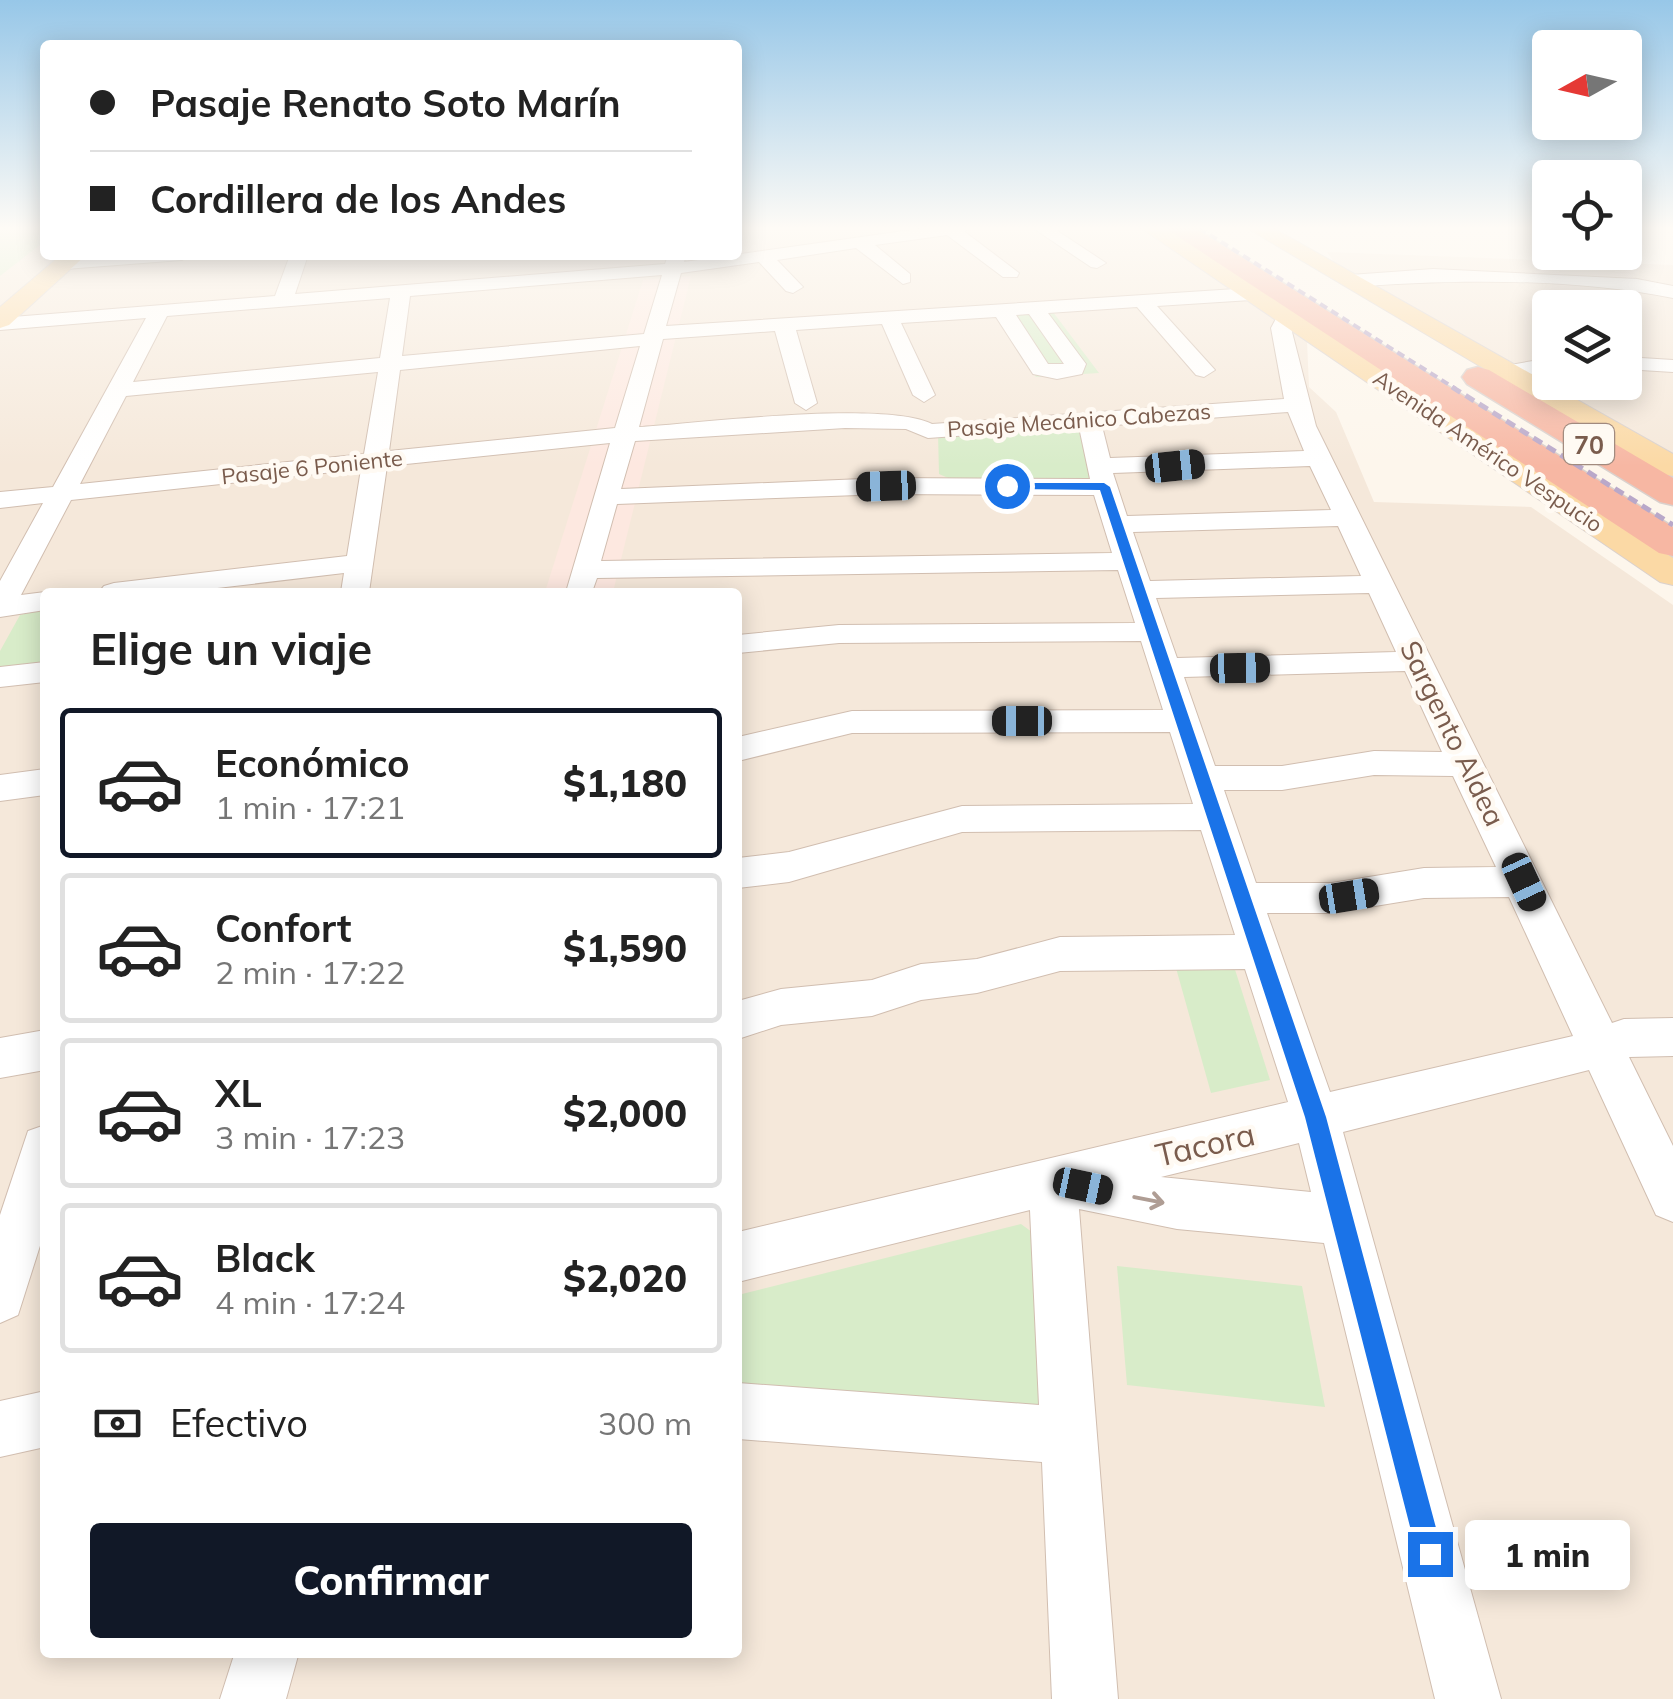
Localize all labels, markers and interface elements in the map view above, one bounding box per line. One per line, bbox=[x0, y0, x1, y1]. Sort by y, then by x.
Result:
north arrow bbox=[1532, 30, 1642, 140]
map controls bbox=[1532, 30, 1642, 400]
text: Pasaje Renato Soto Marín bbox=[150, 79, 621, 127]
button: locate bbox=[1532, 160, 1642, 270]
text: Cordillera de los Andes bbox=[150, 175, 566, 223]
button: layers bbox=[1532, 290, 1642, 400]
street label: Avenida Américo Vespucio bbox=[1368, 364, 1608, 538]
street label: Pasaje Mecánico Cabezas bbox=[946, 397, 1212, 443]
road number: 70 bbox=[1564, 424, 1614, 464]
street label: Pasaje 6 Poniente bbox=[220, 444, 404, 490]
car bbox=[1144, 448, 1206, 484]
route start bbox=[985, 464, 1030, 509]
car bbox=[855, 470, 917, 502]
text: Elige un viaje bbox=[90, 620, 372, 676]
street label: Sargento Aldea bbox=[1393, 635, 1513, 831]
car bbox=[1210, 652, 1270, 684]
car bbox=[992, 706, 1052, 736]
icon: car bbox=[95, 738, 185, 828]
text: Económico bbox=[215, 739, 410, 787]
text: $1,180 bbox=[563, 759, 687, 807]
text: 1 min · 17:21 bbox=[215, 787, 405, 827]
car bbox=[1498, 848, 1550, 916]
car bbox=[1317, 876, 1381, 916]
icon: car bbox=[95, 903, 185, 993]
text: Confort bbox=[215, 904, 352, 952]
text: $1,590 bbox=[563, 924, 687, 972]
text: 2 min · 17:22 bbox=[215, 952, 405, 992]
icon: car bbox=[95, 1068, 185, 1158]
text: XL bbox=[215, 1069, 262, 1117]
text: $2,000 bbox=[563, 1089, 687, 1137]
street label: Tacora bbox=[1152, 1113, 1258, 1175]
text: 3 min · 17:23 bbox=[215, 1117, 405, 1157]
car bbox=[1051, 1165, 1115, 1207]
one-way arrow bbox=[1132, 1191, 1164, 1210]
icon: car bbox=[95, 1233, 185, 1323]
text: Black bbox=[215, 1234, 315, 1282]
text: $2,020 bbox=[563, 1254, 687, 1302]
text: 4 min · 17:24 bbox=[215, 1282, 405, 1322]
icon: cash bbox=[90, 1396, 145, 1451]
text: Efectivo bbox=[170, 1399, 308, 1447]
text: 300 m bbox=[598, 1403, 692, 1443]
callout: 1 min bbox=[1465, 1519, 1630, 1589]
button: Confirmar bbox=[90, 1523, 692, 1638]
route end bbox=[1408, 1532, 1453, 1577]
text: 1 min bbox=[1505, 1535, 1590, 1575]

